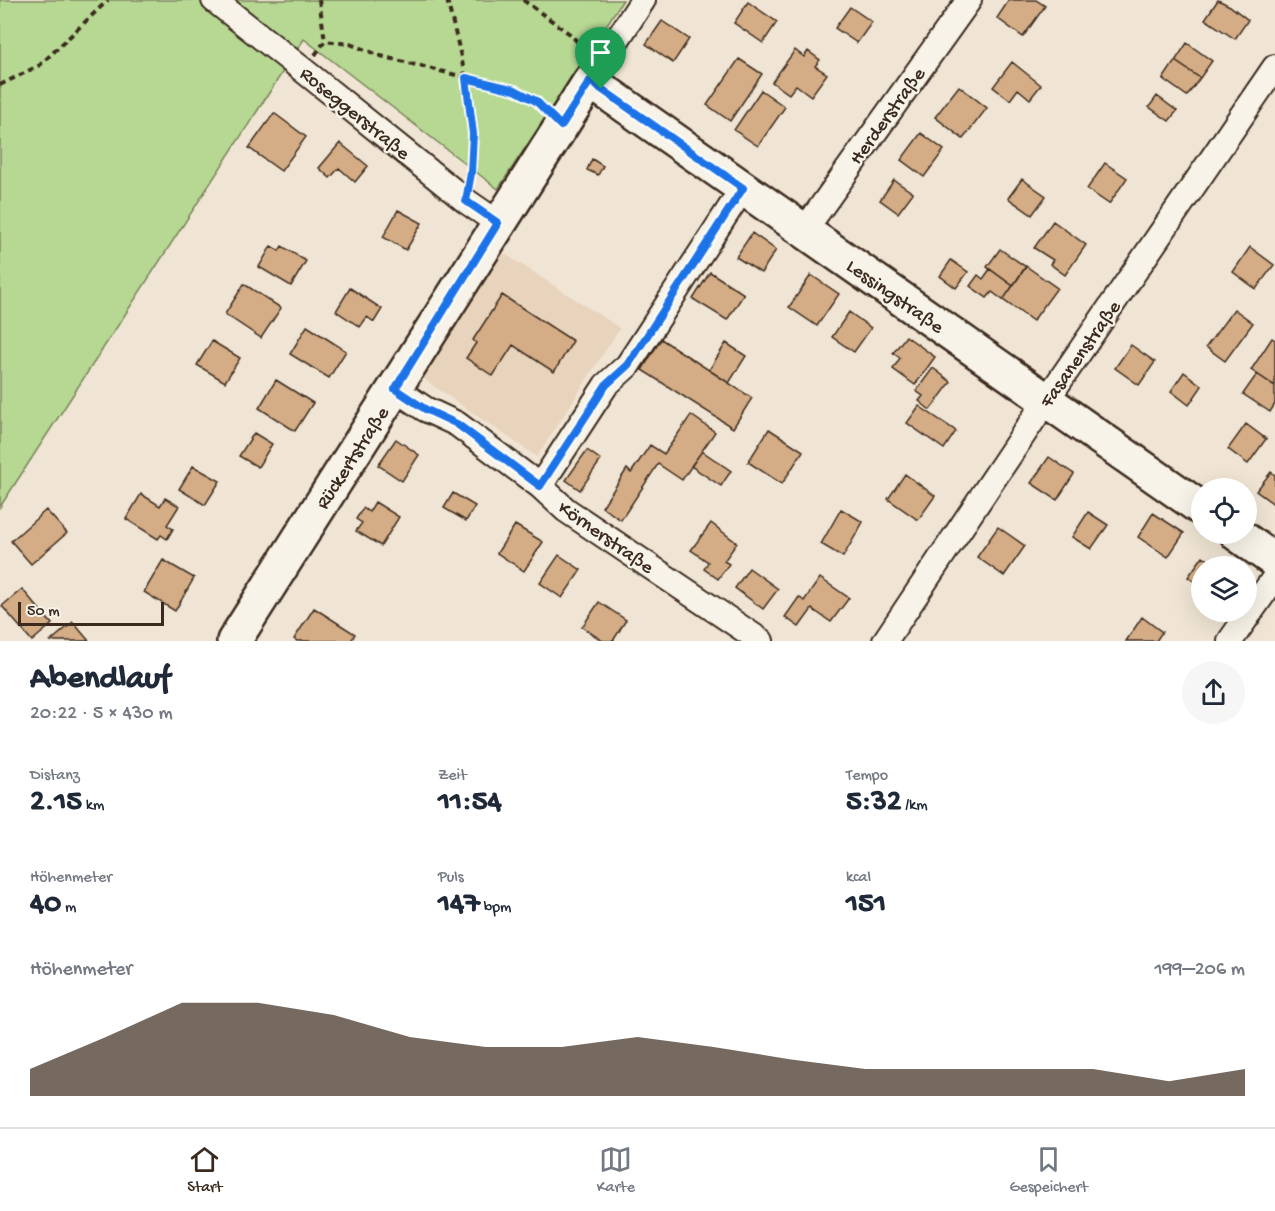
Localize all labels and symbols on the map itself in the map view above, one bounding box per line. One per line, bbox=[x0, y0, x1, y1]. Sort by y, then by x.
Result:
pin bbox=[575, 27, 626, 89]
street label: Roseggerstraße bbox=[294, 63, 414, 167]
street label: Herderstraße bbox=[846, 64, 932, 170]
street label: Lessingstraße bbox=[841, 256, 948, 340]
street label: Fasanenstraße bbox=[1036, 297, 1128, 414]
street label: Rückertstraße bbox=[312, 403, 396, 514]
street label: Körnerstraße bbox=[553, 497, 658, 581]
scale bar bbox=[18, 599, 164, 626]

